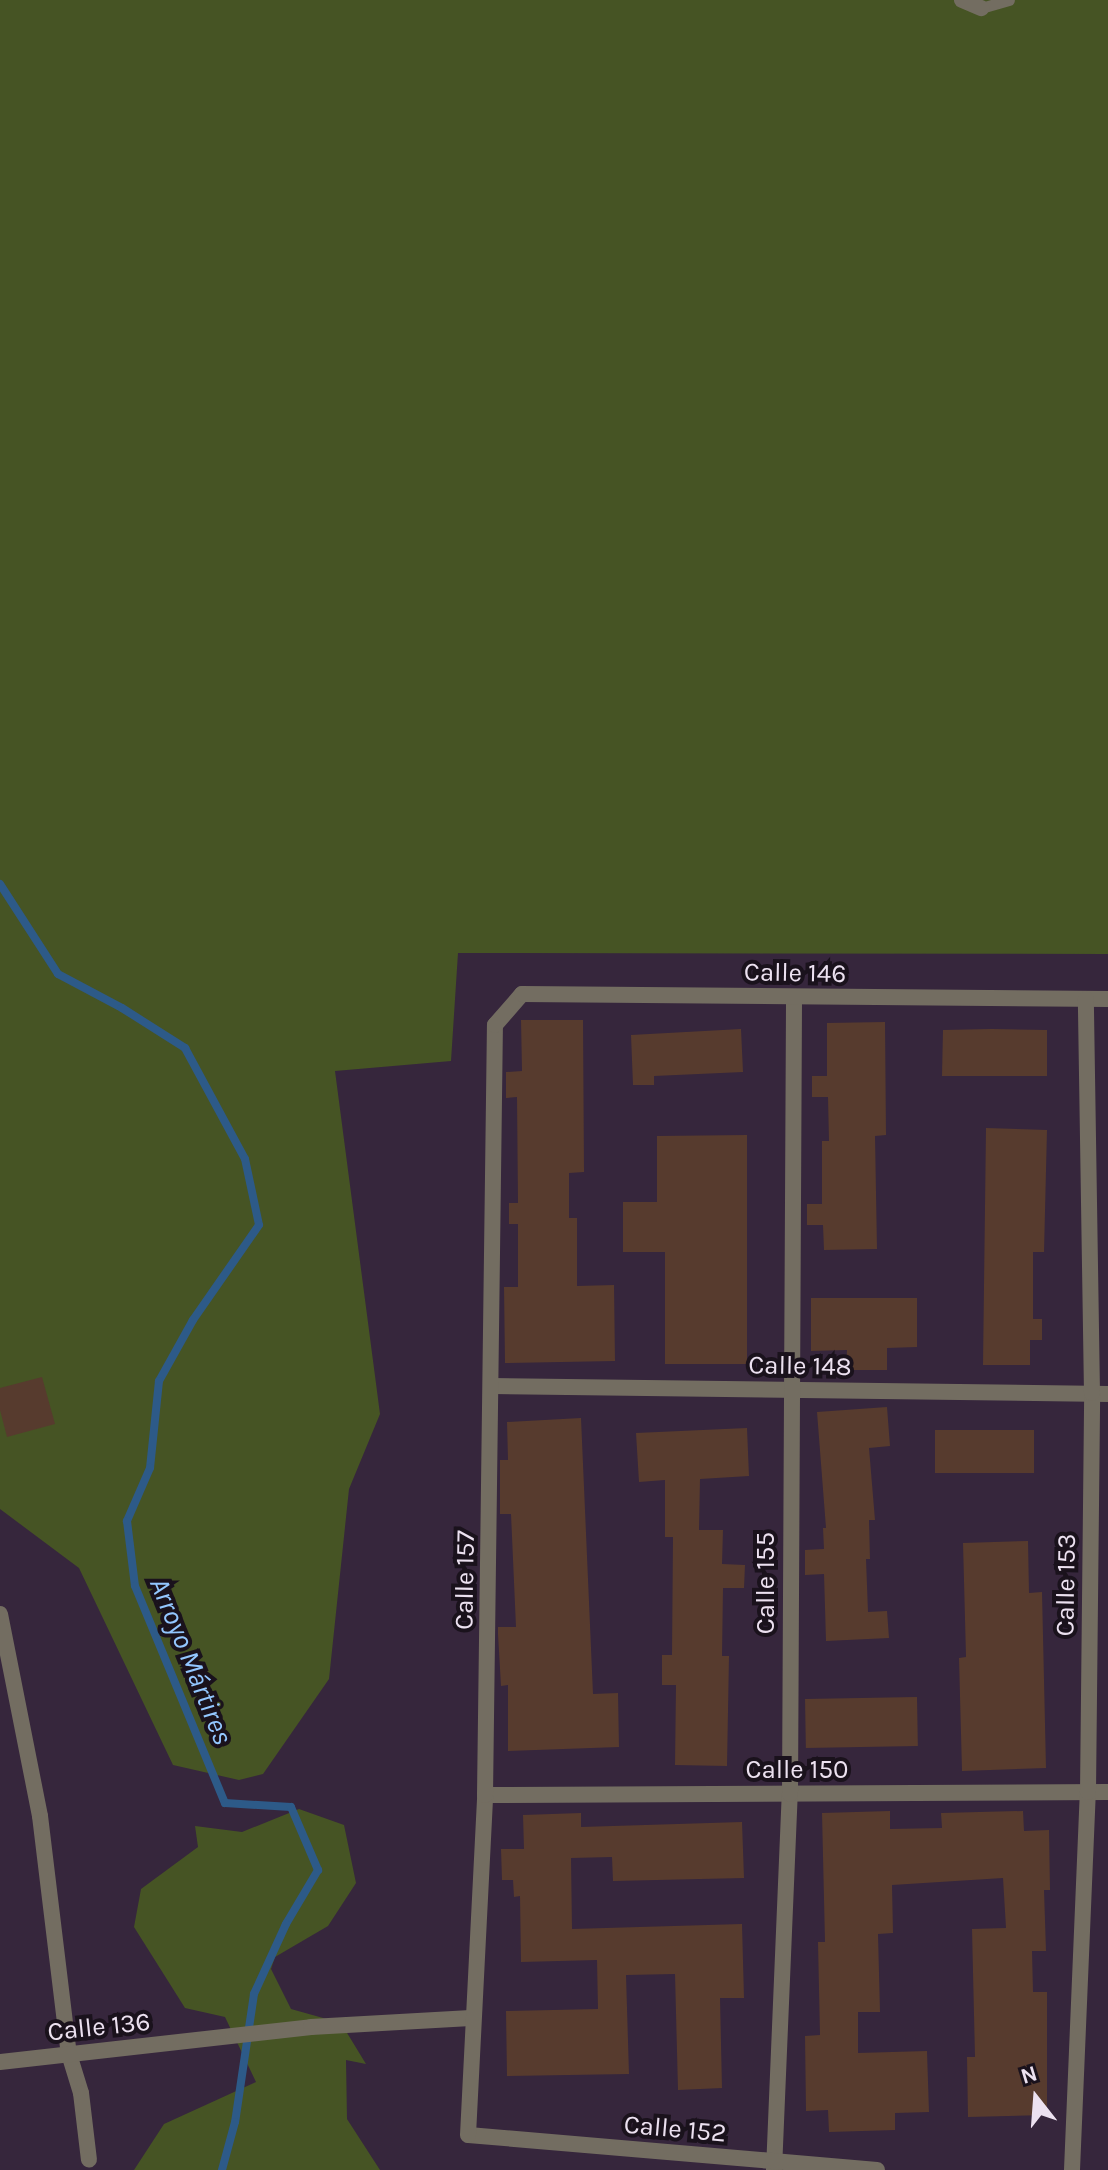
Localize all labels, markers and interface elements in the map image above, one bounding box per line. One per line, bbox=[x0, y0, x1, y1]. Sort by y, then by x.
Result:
street label: Calle 146 bbox=[744, 957, 846, 989]
street label: Calle 148 bbox=[748, 1349, 852, 1383]
street label: Calle 157 bbox=[449, 1530, 481, 1630]
street label: Calle 155 bbox=[750, 1532, 782, 1634]
street label: Calle 153 bbox=[1050, 1533, 1082, 1637]
water label: Arroyo Mártires bbox=[142, 1573, 240, 1749]
street label: Calle 150 bbox=[745, 1754, 849, 1786]
street label: Calle 136 bbox=[46, 2006, 152, 2048]
north arrow bbox=[996, 2058, 1076, 2138]
text: N bbox=[1018, 2060, 1040, 2090]
street label: Calle 152 bbox=[622, 2109, 728, 2149]

